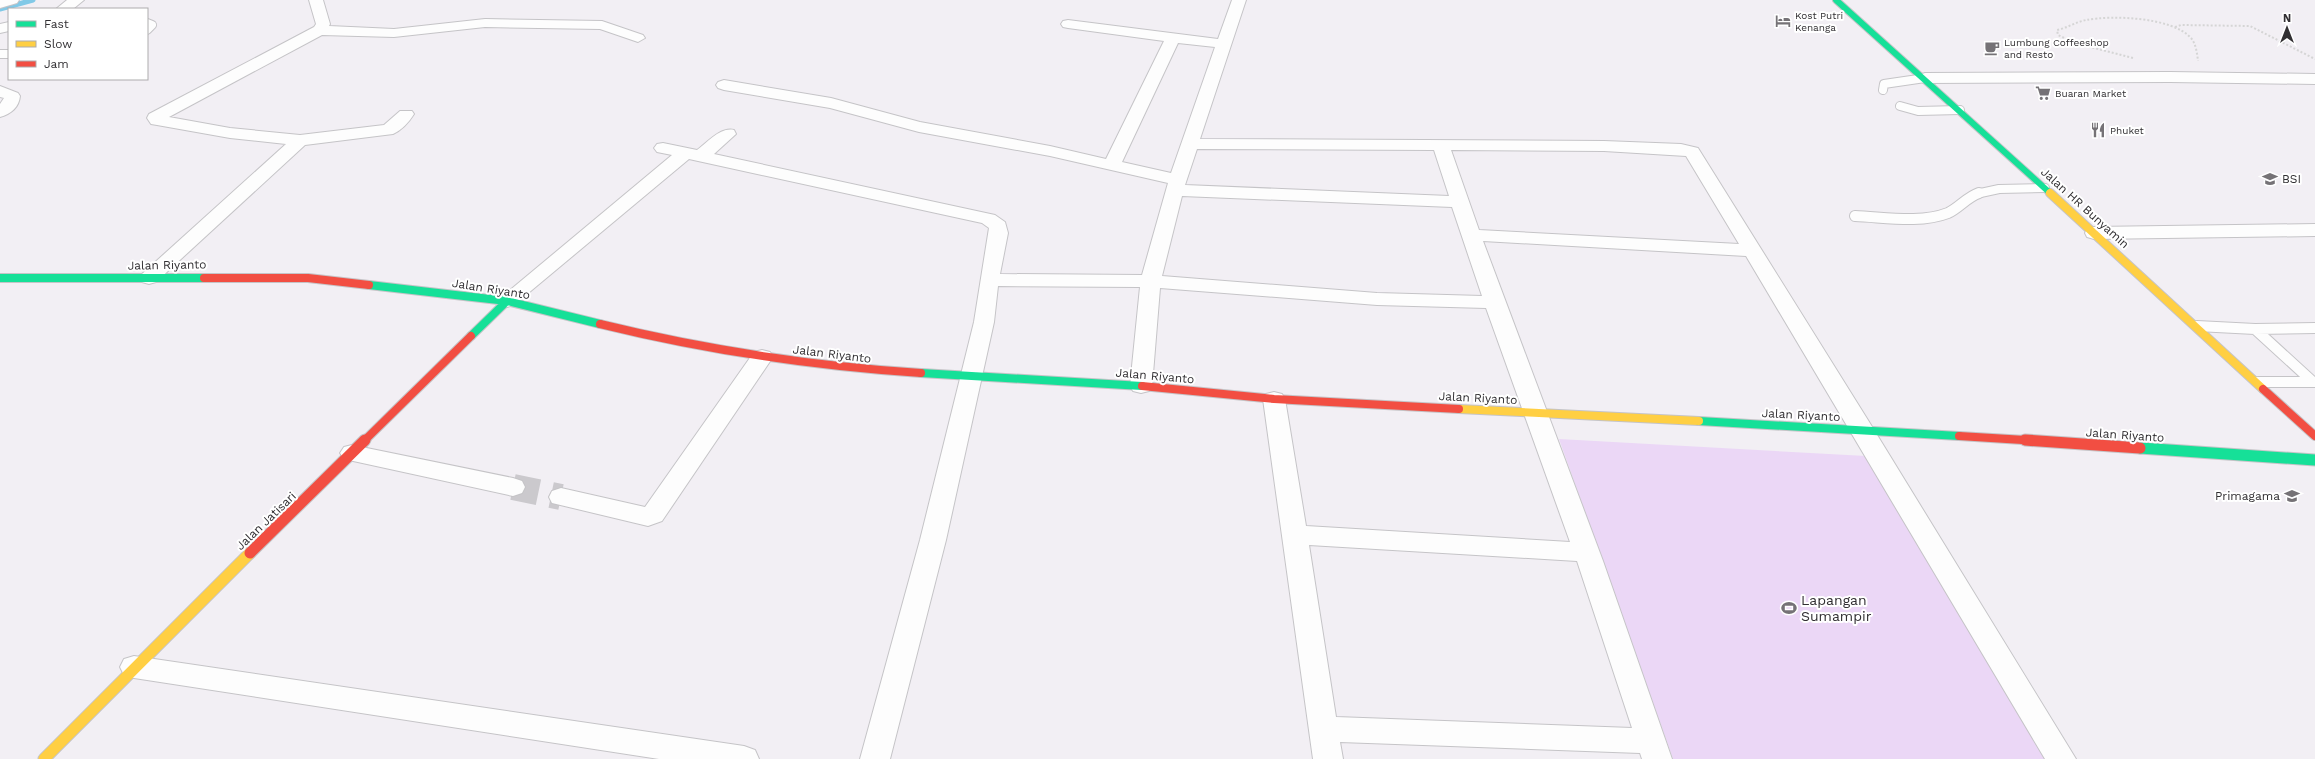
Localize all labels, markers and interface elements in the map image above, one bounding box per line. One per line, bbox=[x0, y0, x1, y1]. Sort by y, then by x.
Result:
legend bbox=[8, 8, 148, 80]
north arrow bbox=[2267, 8, 2307, 48]
place label: Kost Putri Kenanga bbox=[1795, 10, 1843, 33]
hotel icon: Kost Putri Kenanga bbox=[1774, 12, 1792, 30]
text: N bbox=[2283, 12, 2291, 25]
text: Fast bbox=[44, 17, 69, 31]
text: Slow bbox=[44, 37, 72, 51]
place label: Lumbung Coffeeshop and Resto bbox=[2004, 37, 2109, 60]
cafe icon: Lumbung Coffeeshop and Resto bbox=[1983, 39, 2001, 57]
text: Jam bbox=[44, 57, 69, 71]
supermarket icon: Buaran Market bbox=[2034, 84, 2052, 102]
place label: Buaran Market bbox=[2055, 88, 2127, 99]
restaurant icon: Phuket bbox=[2089, 121, 2107, 139]
place label: Phuket bbox=[2110, 125, 2145, 136]
street label: Jalan HR Bunyamin bbox=[2038, 165, 2132, 251]
school or university icon: BSI bbox=[2261, 170, 2279, 188]
place label: BSI bbox=[2282, 172, 2301, 186]
street label: Jalan Riyanto bbox=[127, 257, 207, 273]
street label: Jalan Riyanto bbox=[451, 276, 531, 302]
street label: Jalan Riyanto bbox=[792, 342, 872, 366]
street label: Jalan Riyanto bbox=[1115, 366, 1195, 386]
street label: Jalan Riyanto bbox=[1438, 389, 1518, 407]
street label: Jalan Riyanto bbox=[1761, 406, 1841, 424]
street label: Jalan Riyanto bbox=[2085, 425, 2165, 445]
school or university icon: Primagama bbox=[2283, 487, 2301, 505]
street label: Jalan Jatisari bbox=[233, 489, 299, 553]
place label: Primagama bbox=[2215, 489, 2280, 503]
place label: Lapangan Sumampir bbox=[1801, 592, 1872, 624]
sports icon: Lapangan Sumampir bbox=[1780, 599, 1798, 617]

